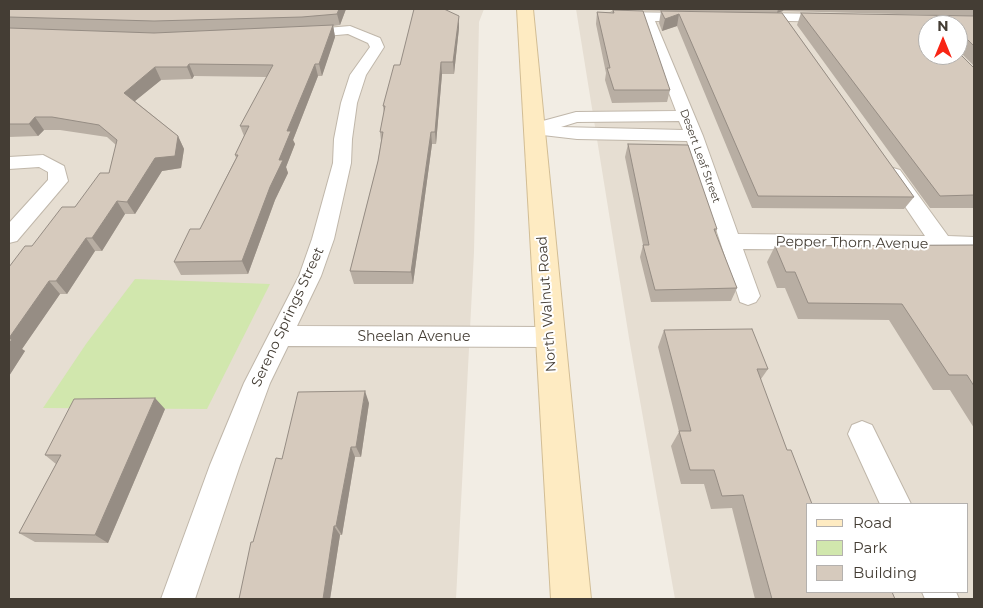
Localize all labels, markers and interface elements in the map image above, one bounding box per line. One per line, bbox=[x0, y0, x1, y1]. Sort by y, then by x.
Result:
north arrow bbox=[918, 15, 968, 65]
text: N bbox=[937, 17, 949, 35]
street label: Desert Leaf Street bbox=[677, 107, 723, 205]
street label: Pepper Thorn Avenue bbox=[775, 233, 929, 253]
street label: North Walnut Road bbox=[534, 235, 560, 373]
street label: Sereno Springs Street bbox=[248, 245, 328, 389]
street label: Sheelan Avenue bbox=[358, 329, 470, 345]
legend bbox=[806, 503, 968, 593]
text: Road bbox=[853, 513, 892, 532]
text: Park bbox=[853, 538, 887, 557]
text: Building bbox=[853, 563, 917, 582]

